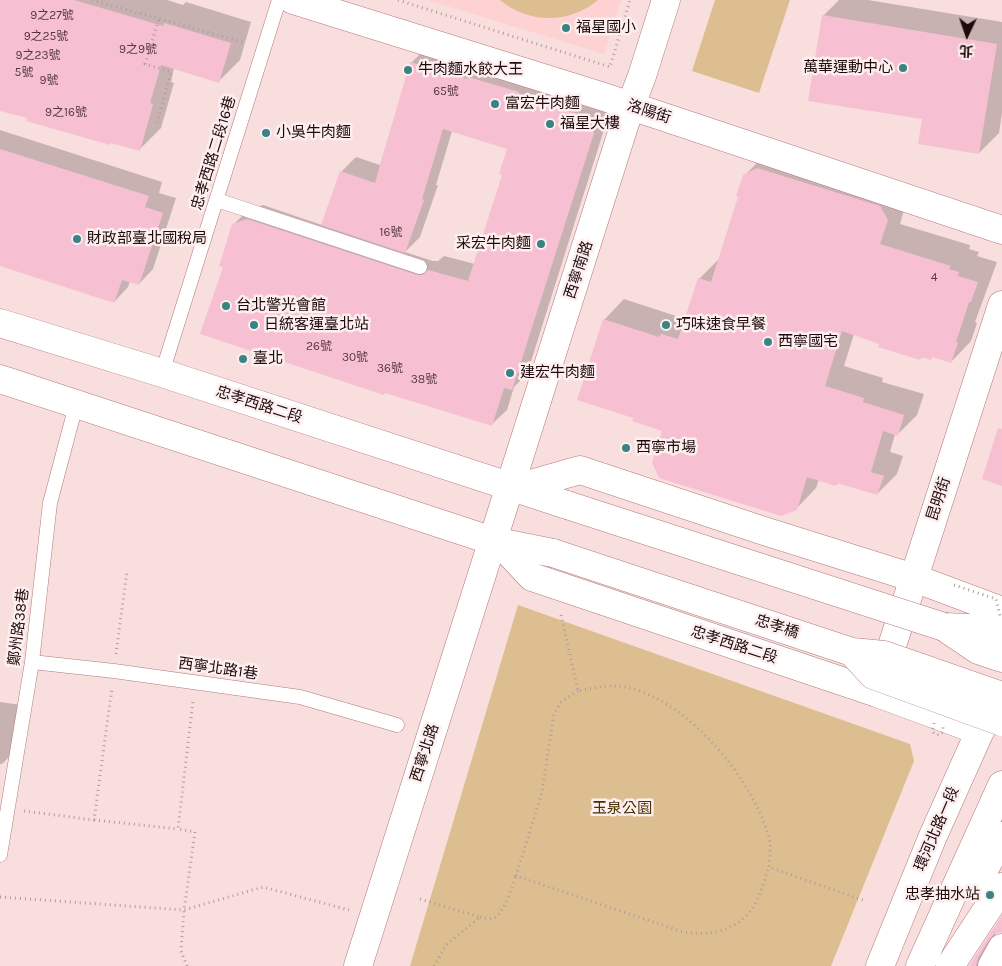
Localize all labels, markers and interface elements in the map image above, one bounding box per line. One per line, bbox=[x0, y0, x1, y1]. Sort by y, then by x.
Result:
house number: 9之27號 bbox=[30, 9, 74, 23]
north arrow bbox=[942, 10, 992, 60]
place label: 福星國小 bbox=[576, 19, 636, 37]
marker: 福星國小 bbox=[560, 22, 572, 34]
house number: 9之25號 bbox=[24, 30, 68, 44]
text: 北 bbox=[959, 42, 974, 59]
house number: 9之9號 bbox=[119, 43, 157, 57]
house number: 9之23號 bbox=[16, 49, 60, 63]
place label: 萬華運動中心 bbox=[803, 59, 893, 77]
place label: 牛肉麵水餃大王 bbox=[418, 61, 523, 79]
marker: 萬華運動中心 bbox=[897, 62, 909, 74]
marker: 牛肉麵水餃大王 bbox=[402, 64, 414, 76]
house number: 5號 bbox=[15, 66, 33, 80]
house number: 9號 bbox=[40, 74, 58, 88]
house number: 65號 bbox=[433, 85, 459, 99]
street label: 忠孝西路二段16巷 bbox=[188, 94, 240, 212]
place label: 富宏牛肉麵 bbox=[505, 95, 580, 113]
street label: 洛陽街 bbox=[625, 96, 673, 128]
marker: 富宏牛肉麵 bbox=[489, 98, 501, 110]
house number: 9之16號 bbox=[45, 106, 87, 120]
place label: 福星大樓 bbox=[560, 115, 620, 133]
marker: 福星大樓 bbox=[544, 118, 556, 130]
place label: 小吳牛肉麵 bbox=[276, 124, 351, 142]
marker: 小吳牛肉麵 bbox=[260, 127, 272, 139]
house number: 16號 bbox=[380, 226, 402, 240]
place label: 財政部臺北國稅局 bbox=[87, 230, 207, 248]
marker: 財政部臺北國稅局 bbox=[71, 233, 83, 245]
place label: 采宏牛肉麵 bbox=[456, 235, 531, 253]
marker: 采宏牛肉麵 bbox=[535, 238, 547, 250]
street label: 西寧南路 bbox=[561, 239, 597, 301]
house number: 4 bbox=[931, 271, 937, 285]
place label: 台北警光會館 bbox=[236, 297, 326, 315]
marker: 台北警光會館 bbox=[220, 300, 232, 312]
place label: 日統客運臺北站 bbox=[264, 316, 369, 334]
place label: 巧味速食早餐 bbox=[676, 316, 766, 334]
marker: 日統客運臺北站 bbox=[248, 319, 260, 331]
marker: 巧味速食早餐 bbox=[660, 319, 672, 331]
place label: 西寧國宅 bbox=[778, 333, 838, 351]
marker: 西寧國宅 bbox=[762, 336, 774, 348]
house number: 26號 bbox=[306, 340, 332, 354]
place label: 臺北 bbox=[253, 350, 283, 368]
house number: 30號 bbox=[342, 351, 368, 365]
marker: 臺北 bbox=[237, 353, 249, 365]
house number: 36號 bbox=[377, 362, 403, 376]
place label: 建宏牛肉麵 bbox=[520, 364, 595, 382]
marker: 建宏牛肉麵 bbox=[504, 367, 516, 379]
house number: 38號 bbox=[411, 373, 437, 387]
street label: 忠孝西路二段 bbox=[213, 383, 305, 427]
place label: 西寧市場 bbox=[636, 439, 696, 457]
marker: 西寧市場 bbox=[620, 442, 632, 454]
street label: 昆明街 bbox=[923, 475, 955, 523]
street label: 鄭州路38巷 bbox=[5, 587, 33, 667]
street label: 忠孝橋 bbox=[753, 611, 801, 643]
street label: 忠孝西路二段 bbox=[688, 623, 780, 667]
street label: 西寧北路1巷 bbox=[177, 655, 259, 683]
street label: 西寧北路 bbox=[407, 722, 443, 784]
street label: 環河北路一段 bbox=[911, 784, 963, 874]
park label: 玉泉公園 bbox=[592, 800, 652, 818]
place label: 忠孝抽水站 bbox=[905, 886, 980, 904]
marker: 忠孝抽水站 bbox=[984, 889, 996, 901]

